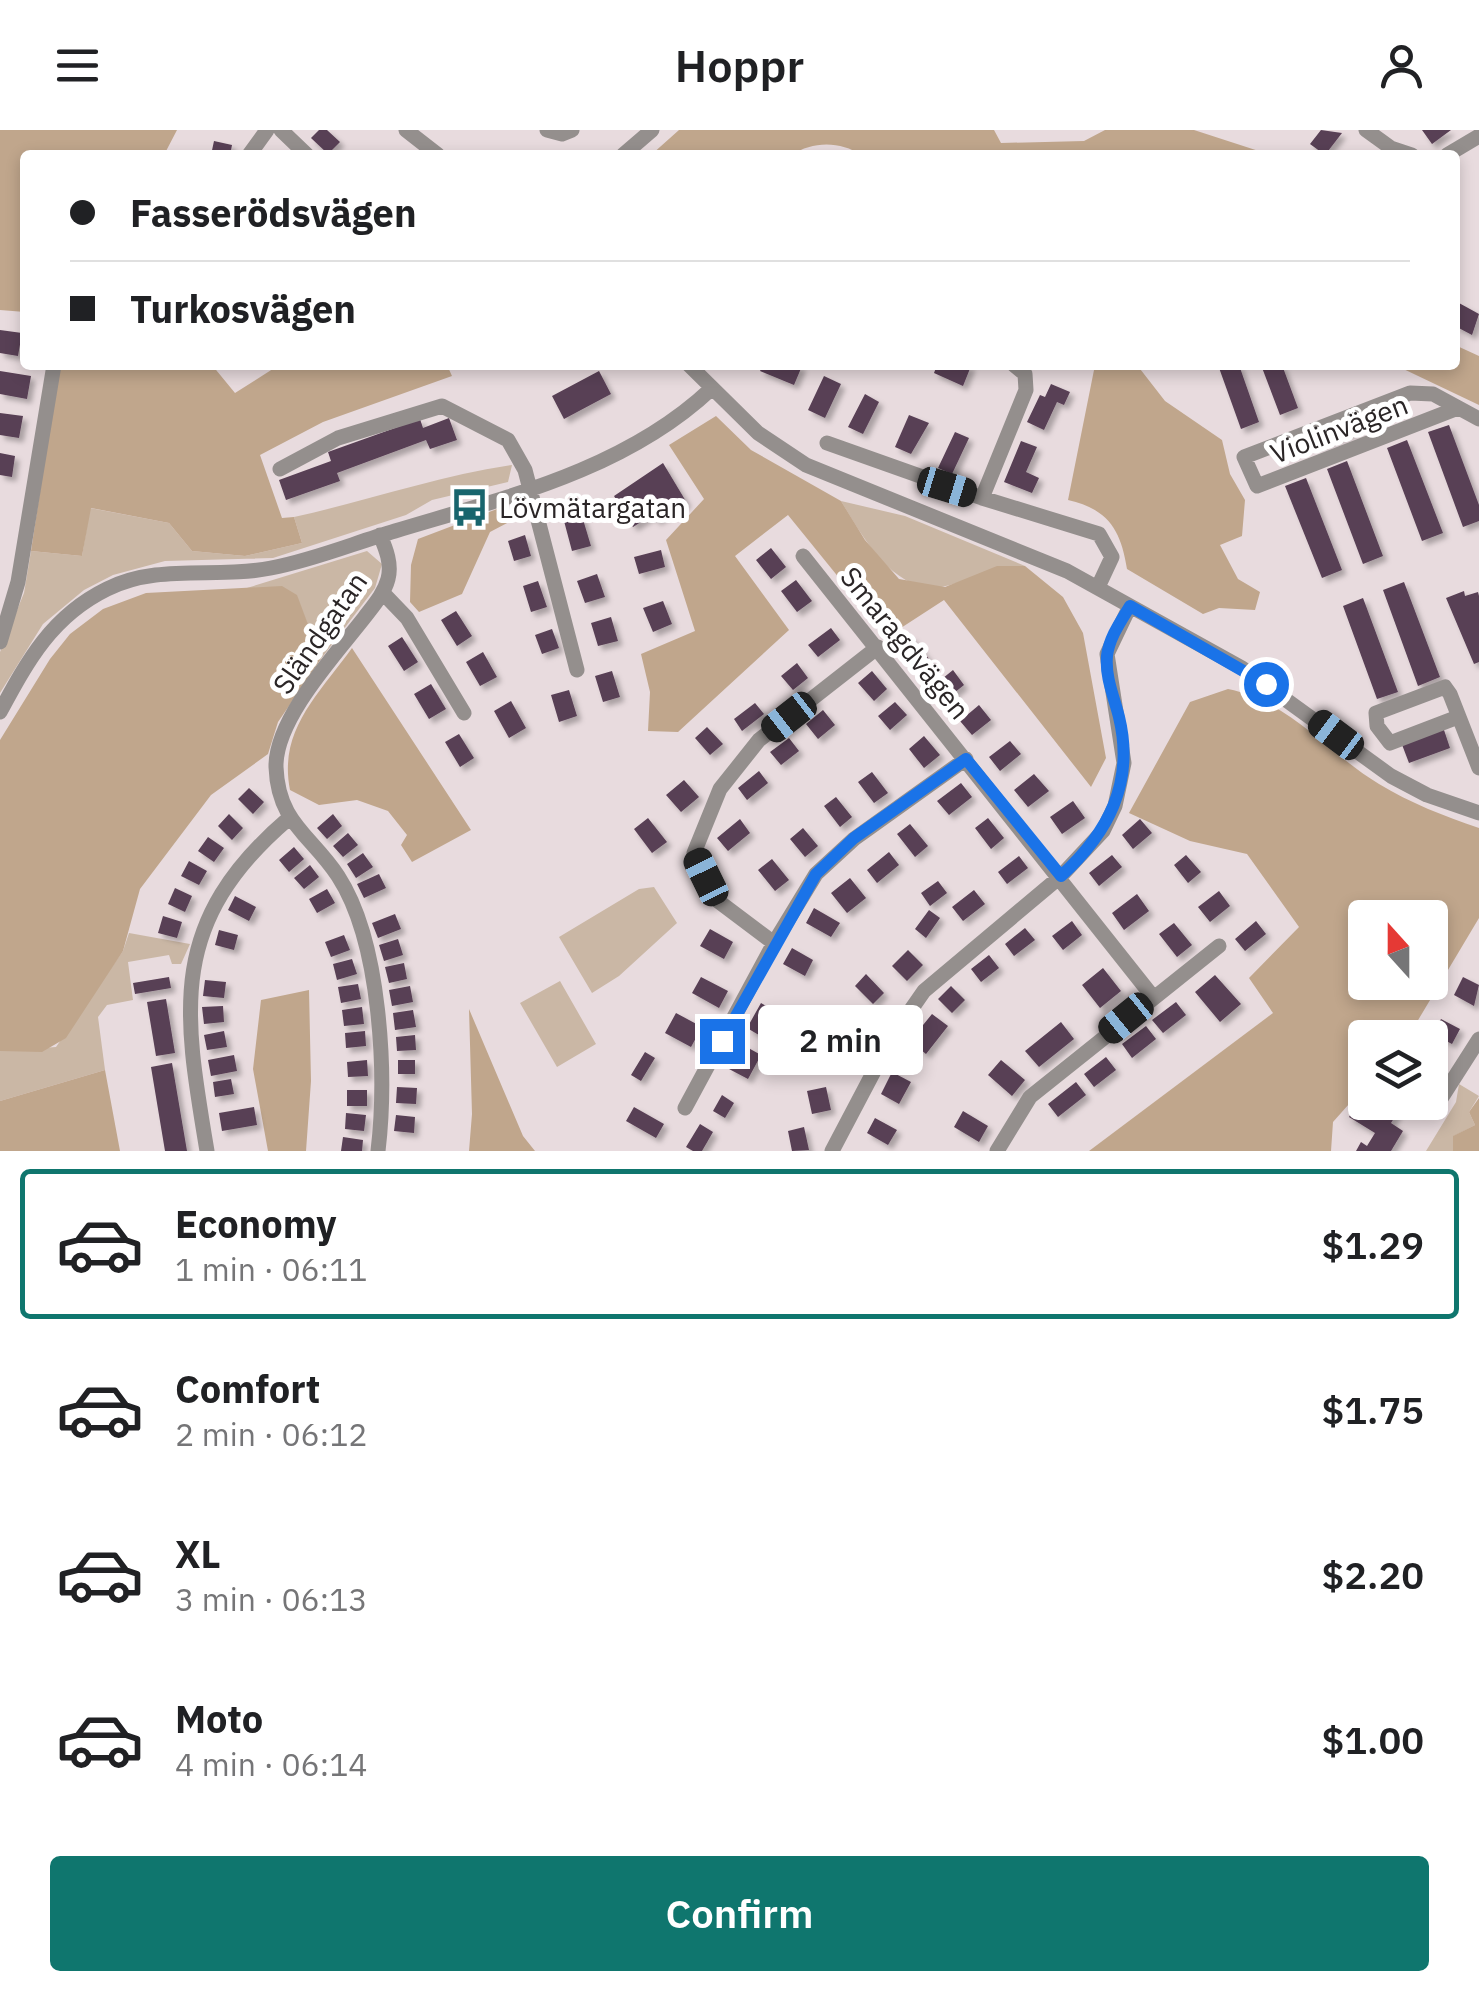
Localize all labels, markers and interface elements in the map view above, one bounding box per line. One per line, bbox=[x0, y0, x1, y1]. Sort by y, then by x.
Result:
text: Hoppr bbox=[675, 36, 804, 94]
icon: menu bbox=[50, 38, 105, 93]
icon: person bbox=[1374, 38, 1429, 93]
text: Fasserödsvägen bbox=[130, 188, 417, 237]
text: Turkosvägen bbox=[130, 284, 356, 333]
street label: Violinvägen bbox=[1265, 385, 1413, 472]
car bbox=[914, 464, 980, 510]
bus stop icon: Lövmätargatan bbox=[448, 487, 490, 529]
place label: Lövmätargatan bbox=[499, 489, 686, 526]
street label: Smaragdvägen bbox=[832, 559, 978, 727]
street label: Sländgatan bbox=[264, 564, 375, 701]
route start bbox=[1244, 662, 1289, 707]
car bbox=[756, 687, 822, 747]
car bbox=[1303, 705, 1369, 765]
car bbox=[679, 843, 733, 911]
north arrow bbox=[1348, 900, 1448, 1000]
map controls bbox=[1348, 900, 1448, 1120]
car bbox=[1093, 987, 1159, 1049]
callout: 2 min bbox=[757, 1006, 922, 1076]
route end bbox=[700, 1019, 745, 1064]
text: 2 min bbox=[799, 1019, 882, 1061]
button: layers bbox=[1348, 1020, 1448, 1120]
icon: car bbox=[55, 1199, 145, 1289]
text: Economy bbox=[175, 1199, 337, 1248]
text: $1.29 bbox=[1321, 1220, 1424, 1269]
text: 1 min · 06:11 bbox=[175, 1248, 368, 1290]
icon: car bbox=[55, 1364, 145, 1454]
text: Comfort bbox=[175, 1364, 320, 1413]
text: $1.75 bbox=[1321, 1385, 1424, 1434]
text: 2 min · 06:12 bbox=[175, 1413, 368, 1455]
icon: car bbox=[55, 1529, 145, 1619]
text: XL bbox=[175, 1529, 221, 1578]
text: $2.20 bbox=[1321, 1550, 1424, 1599]
text: 3 min · 06:13 bbox=[175, 1578, 368, 1620]
icon: car bbox=[55, 1694, 145, 1784]
text: Moto bbox=[175, 1694, 263, 1743]
text: $1.00 bbox=[1321, 1715, 1424, 1764]
text: 4 min · 06:14 bbox=[175, 1743, 368, 1785]
button: Confirm bbox=[50, 1856, 1429, 1971]

